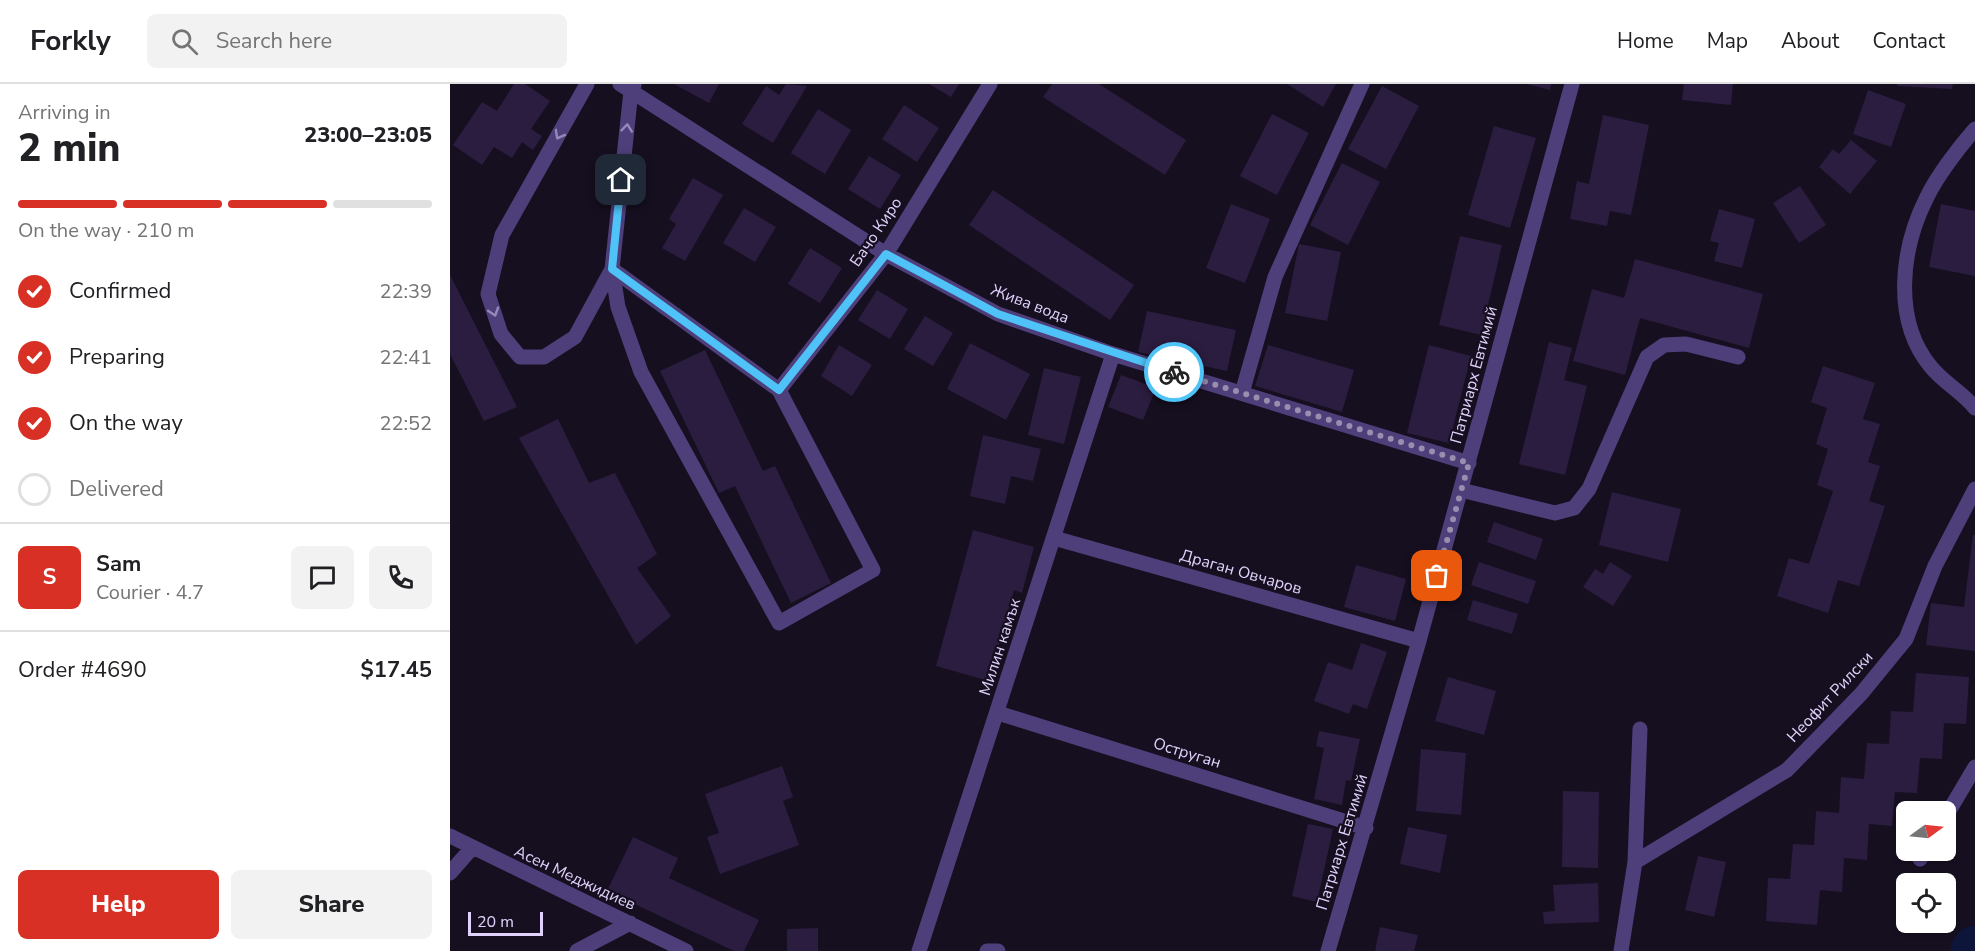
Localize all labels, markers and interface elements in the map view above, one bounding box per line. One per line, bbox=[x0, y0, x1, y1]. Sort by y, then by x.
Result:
search box bbox=[147, 14, 567, 68]
text: Forkly bbox=[30, 22, 111, 60]
icon: search bbox=[168, 25, 201, 58]
text: Search here bbox=[216, 26, 332, 56]
text: Home bbox=[1617, 27, 1674, 55]
text: Map bbox=[1707, 27, 1748, 55]
text: About bbox=[1781, 27, 1839, 55]
text: Contact bbox=[1872, 27, 1945, 55]
text: Arriving in bbox=[18, 99, 111, 126]
text: 23:00–23:05 bbox=[304, 120, 432, 150]
text: 2 min bbox=[18, 122, 121, 175]
one-way arrow bbox=[620, 123, 633, 132]
one-way arrow bbox=[554, 129, 566, 139]
pin bbox=[595, 154, 646, 205]
icon: home bbox=[604, 163, 637, 196]
street label: Бачо Киро bbox=[845, 193, 907, 271]
text: On the way · 210 m bbox=[18, 217, 194, 244]
icon: check bbox=[18, 275, 51, 308]
text: Confirmed bbox=[69, 276, 171, 306]
text: 22:39 bbox=[379, 278, 432, 305]
street label: Жива вода bbox=[988, 279, 1072, 329]
street label: Патриарх Евтимий bbox=[1445, 304, 1503, 446]
one-way arrow bbox=[487, 306, 499, 317]
icon: check bbox=[18, 341, 51, 374]
text: Preparing bbox=[69, 342, 165, 372]
courier bbox=[1144, 342, 1204, 402]
text: 22:41 bbox=[379, 344, 432, 371]
icon: bike bbox=[1158, 356, 1191, 389]
icon: check bbox=[18, 407, 51, 440]
text: On the way bbox=[69, 408, 183, 438]
text: 22:52 bbox=[379, 410, 432, 437]
text: Delivered bbox=[69, 474, 164, 504]
street label: Драган Овчаров bbox=[1178, 544, 1305, 600]
button: chat bbox=[291, 546, 354, 609]
button: phone bbox=[369, 546, 432, 609]
text: Sam bbox=[96, 549, 141, 579]
pin bbox=[1411, 550, 1462, 601]
icon: bag bbox=[1420, 559, 1453, 592]
text: S bbox=[43, 562, 56, 592]
text: Courier · 4.7 bbox=[96, 579, 204, 606]
street label: Милин камък bbox=[974, 595, 1026, 698]
street label: Неофит Рилски bbox=[1782, 647, 1878, 747]
text: Order #4690 bbox=[18, 655, 147, 685]
text: $17.45 bbox=[361, 655, 432, 685]
street label: Оструган bbox=[1150, 732, 1224, 774]
street label: Патриарх Евтимий bbox=[1311, 771, 1373, 913]
north arrow bbox=[1896, 801, 1956, 861]
map controls bbox=[1896, 801, 1956, 933]
street label: Асен Меджидиев bbox=[511, 840, 639, 916]
button: Help bbox=[18, 870, 219, 939]
button: Share bbox=[231, 870, 432, 939]
button: locate bbox=[1896, 873, 1956, 933]
scale bar bbox=[468, 909, 543, 936]
text: 20 m bbox=[477, 911, 514, 933]

